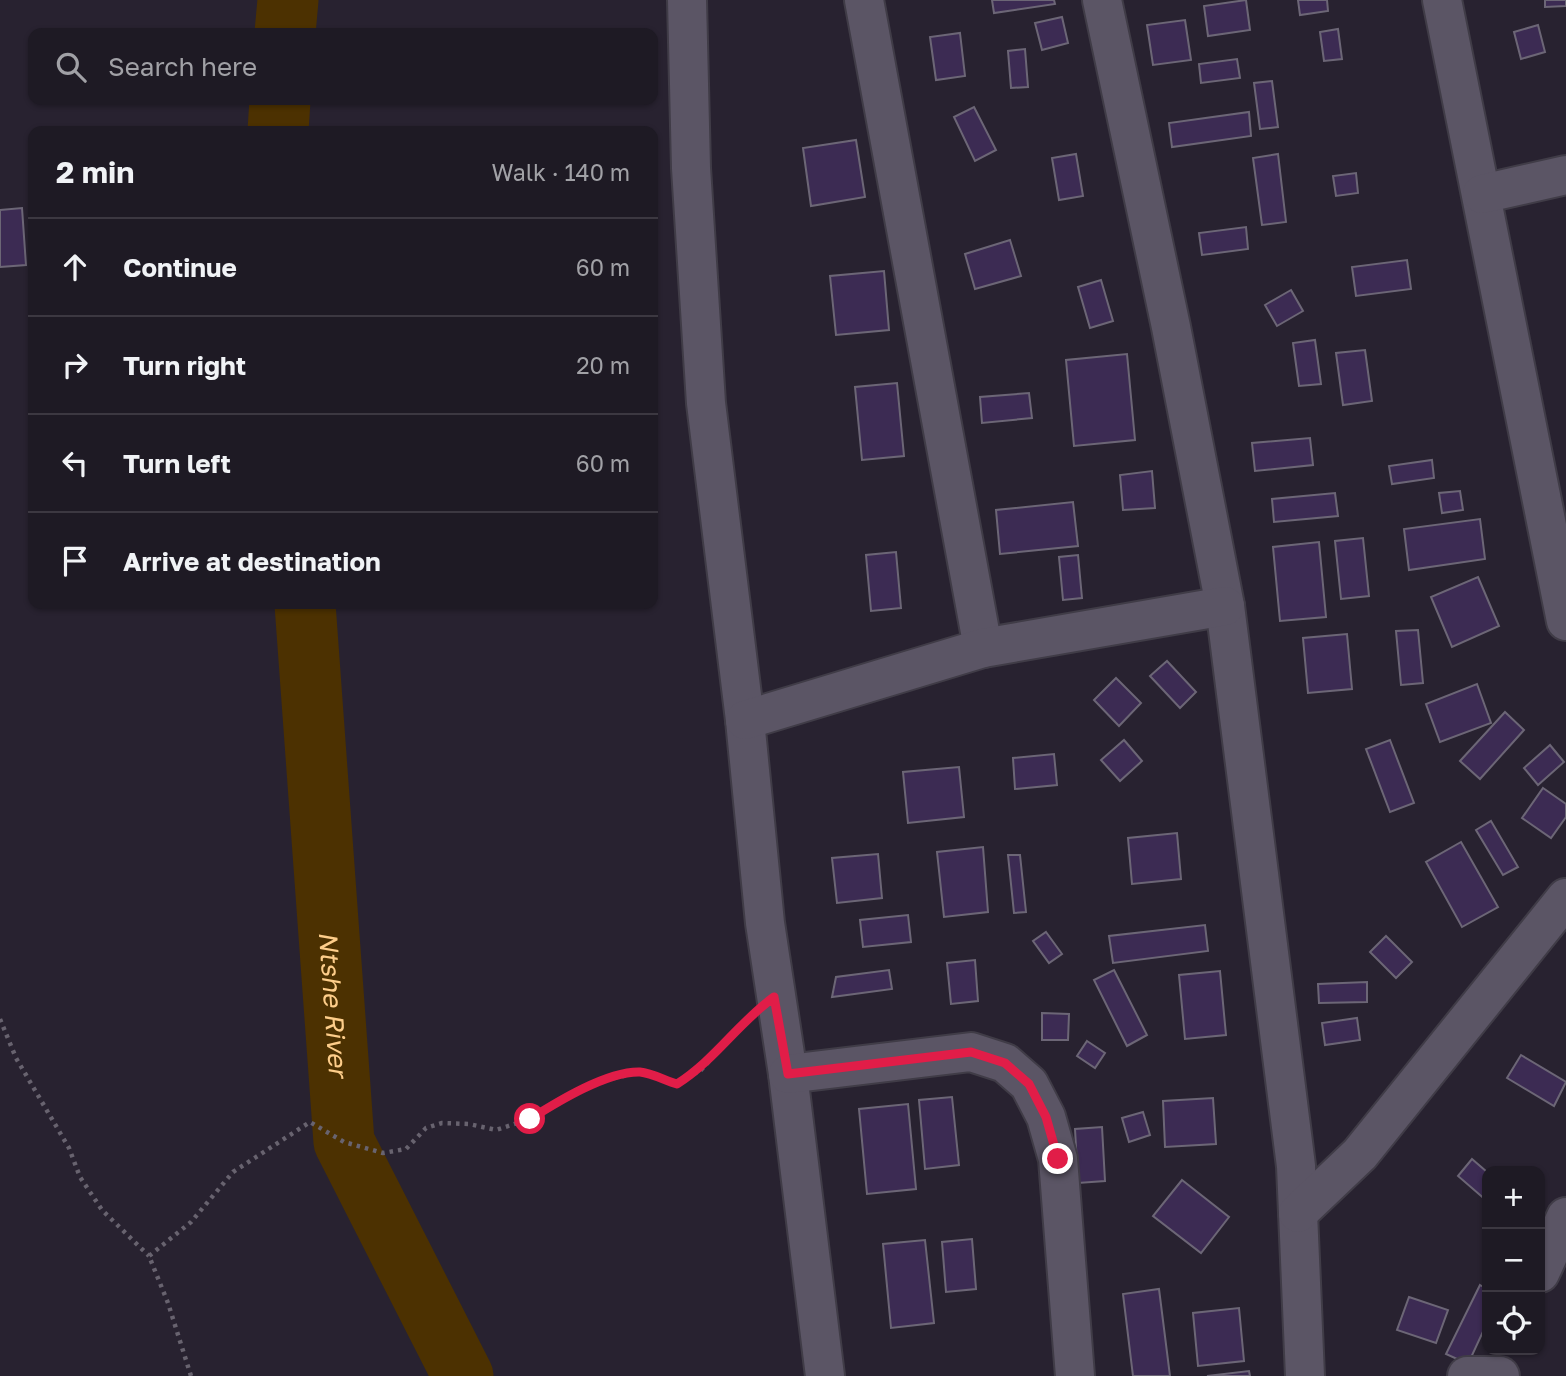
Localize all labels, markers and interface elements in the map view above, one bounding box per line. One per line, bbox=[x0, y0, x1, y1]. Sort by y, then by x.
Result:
search box bbox=[28, 28, 658, 105]
icon: search bbox=[52, 48, 90, 86]
text: Search here bbox=[108, 51, 257, 82]
text: 2 min bbox=[56, 154, 134, 190]
text: Walk · 140 m bbox=[492, 158, 630, 186]
icon: ahead bbox=[56, 248, 94, 286]
text: Continue bbox=[123, 252, 237, 283]
text: 60 m bbox=[576, 253, 630, 281]
icon: right bbox=[56, 346, 94, 384]
text: Turn right bbox=[123, 350, 246, 381]
text: 20 m bbox=[576, 351, 630, 379]
icon: left bbox=[56, 444, 94, 482]
text: Turn left bbox=[123, 448, 231, 479]
text: 60 m bbox=[576, 449, 630, 477]
icon: arrive bbox=[56, 542, 94, 580]
text: Arrive at destination bbox=[123, 546, 381, 577]
water label: Ntshe River bbox=[313, 930, 355, 1081]
route start bbox=[514, 1103, 545, 1134]
route end bbox=[1042, 1143, 1073, 1174]
map controls bbox=[1482, 1166, 1545, 1355]
button: + bbox=[1482, 1166, 1545, 1229]
button: − bbox=[1482, 1229, 1545, 1292]
button: locate bbox=[1482, 1292, 1545, 1355]

